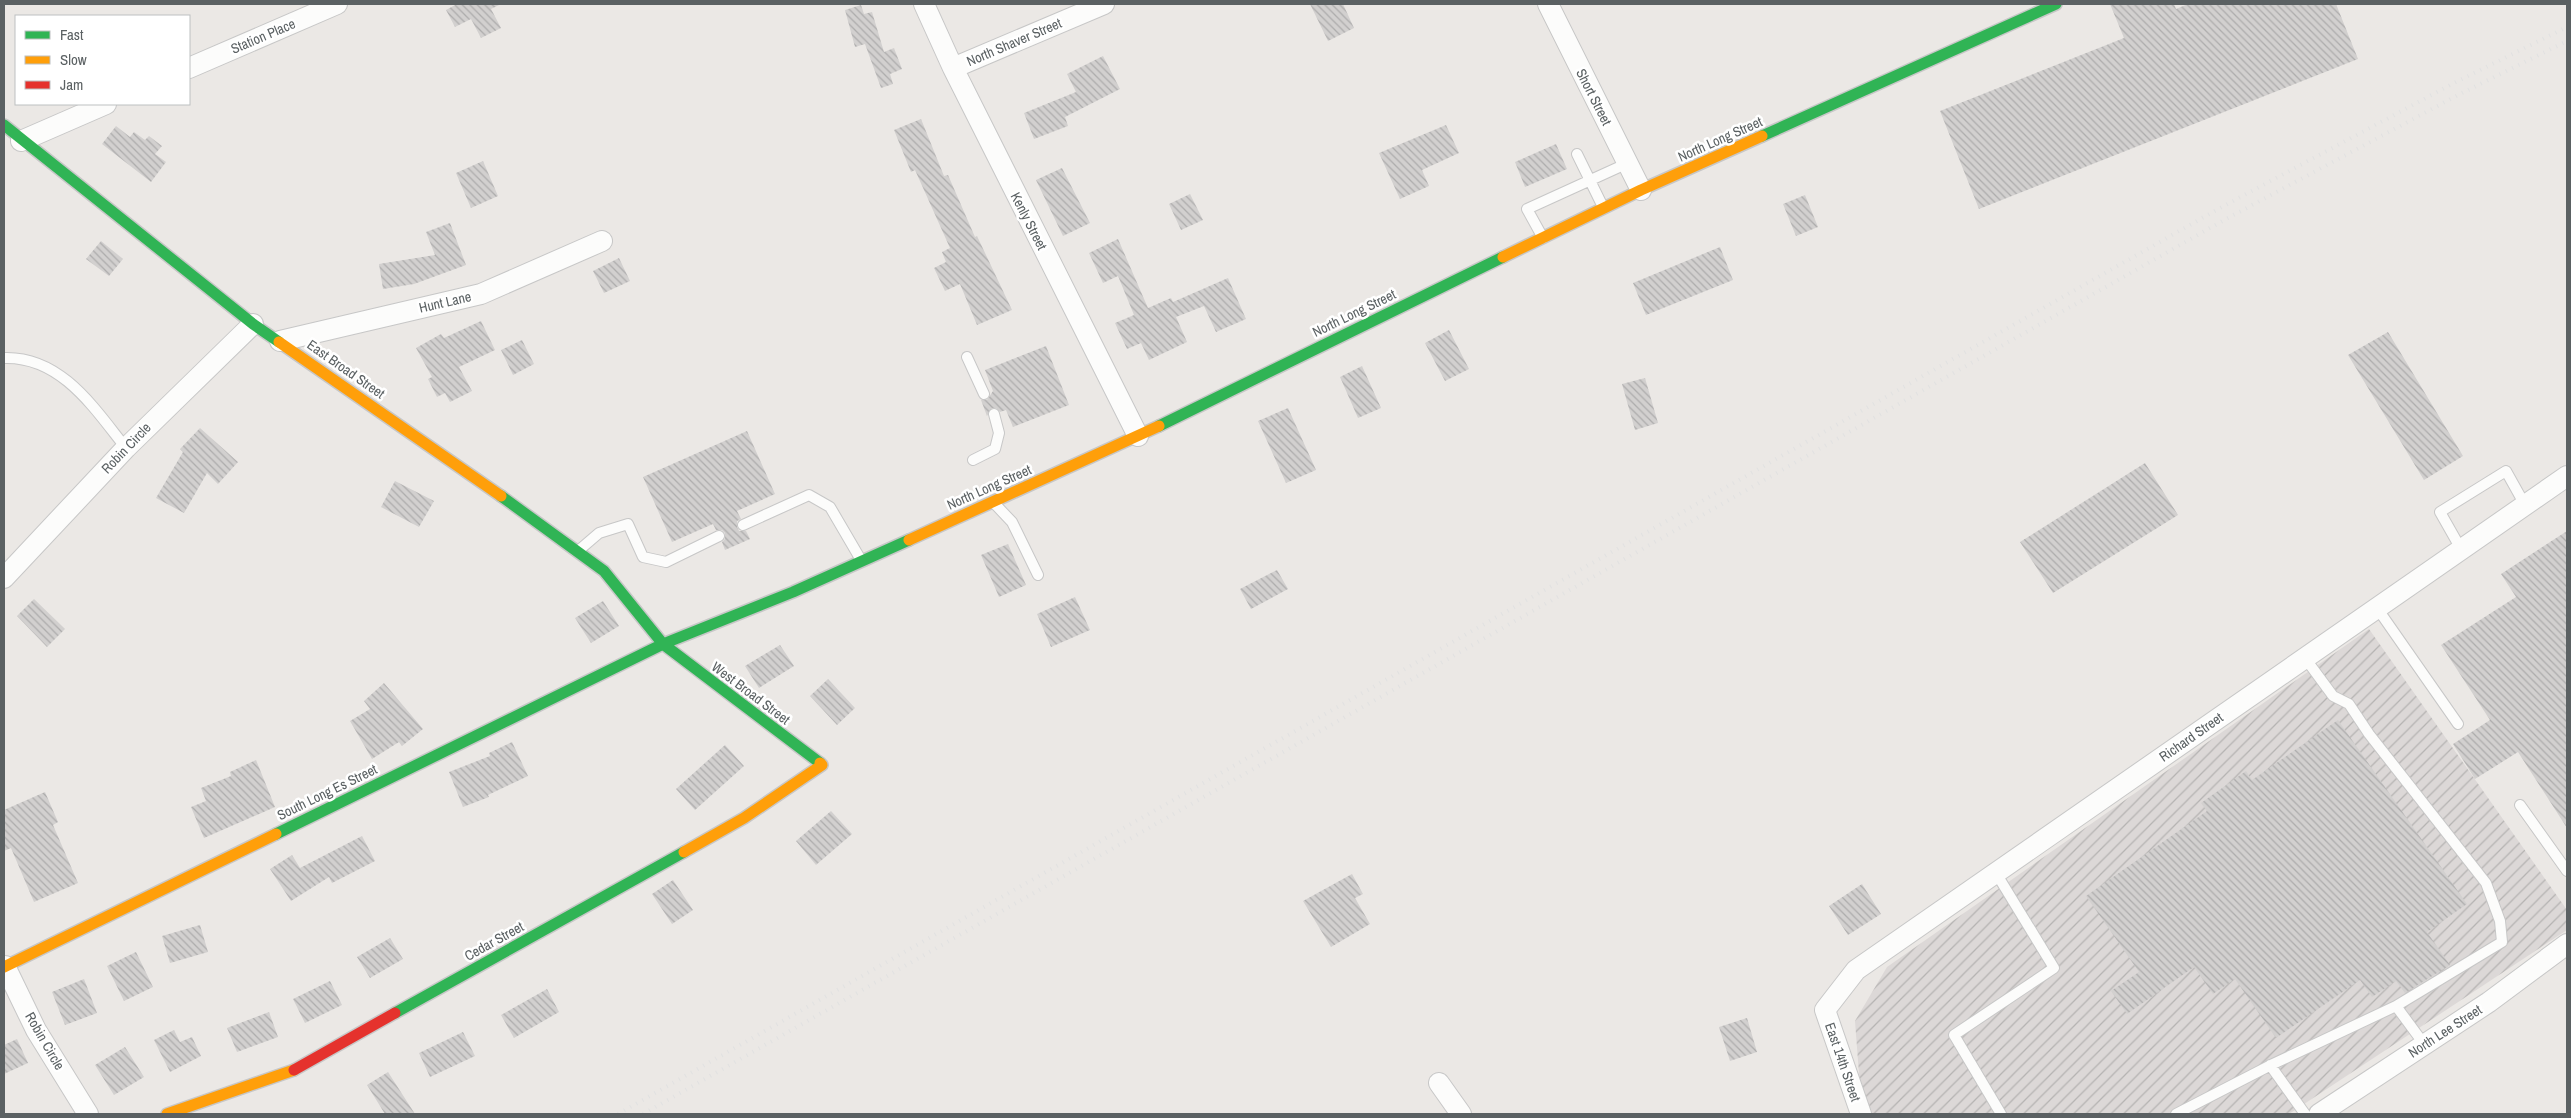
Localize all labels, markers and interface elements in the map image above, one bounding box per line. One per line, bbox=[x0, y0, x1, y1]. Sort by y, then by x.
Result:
street label: Station Place bbox=[228, 14, 298, 58]
street label: North Shaver Street bbox=[964, 14, 1064, 70]
legend bbox=[15, 15, 190, 105]
text: Fast bbox=[60, 24, 84, 45]
text: Slow bbox=[60, 49, 87, 70]
street label: Short Street bbox=[1572, 66, 1616, 128]
text: Jam bbox=[60, 74, 83, 95]
street label: North Long Street bbox=[1675, 112, 1765, 166]
street label: Kenly Street bbox=[1007, 189, 1051, 253]
street label: North Long Street bbox=[1309, 285, 1399, 341]
street label: Hunt Lane bbox=[417, 287, 473, 317]
street label: East Broad Street bbox=[304, 336, 388, 402]
street label: Robin Circle bbox=[97, 419, 155, 477]
street label: North Long Street bbox=[944, 460, 1034, 514]
street label: West Broad Street bbox=[708, 658, 794, 728]
street label: Richard Street bbox=[2156, 708, 2226, 766]
street label: South Long Es Street bbox=[274, 760, 380, 824]
street label: Cedar Street bbox=[461, 917, 527, 965]
street label: North Lee Street bbox=[2405, 1001, 2485, 1061]
street label: Robin Circle bbox=[21, 1009, 69, 1073]
street label: East 14th Street bbox=[1821, 1020, 1865, 1104]

